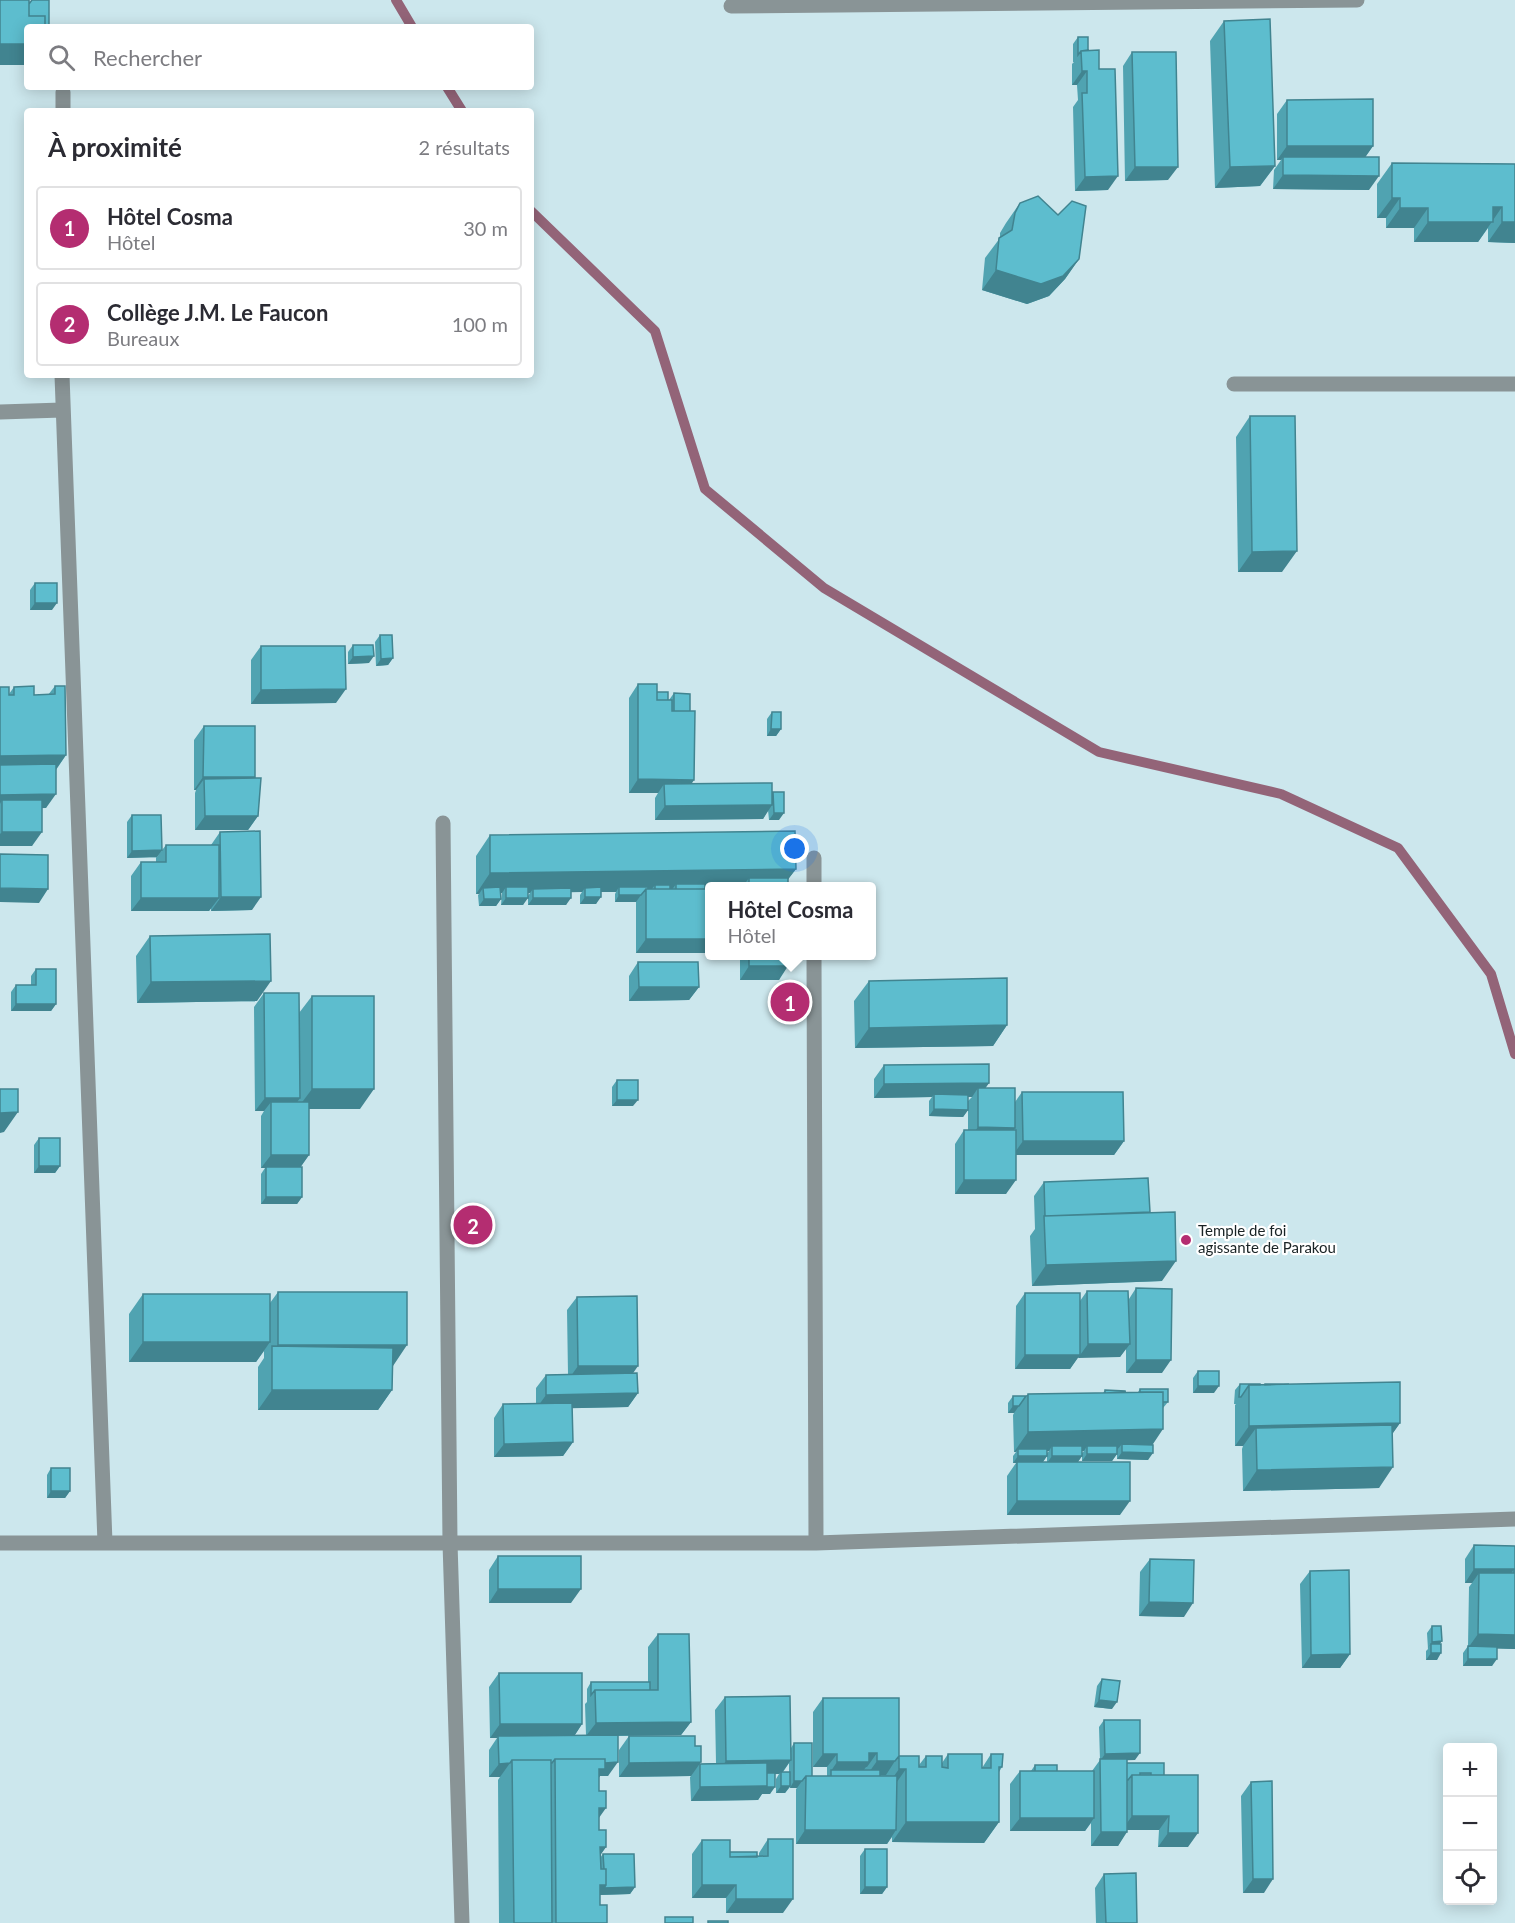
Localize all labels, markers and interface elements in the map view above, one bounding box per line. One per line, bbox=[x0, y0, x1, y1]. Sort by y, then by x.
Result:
search box bbox=[24, 24, 534, 90]
icon: search bbox=[45, 41, 78, 74]
text: Rechercher bbox=[93, 44, 202, 71]
text: À proximité bbox=[48, 131, 182, 163]
text: 2 résultats bbox=[419, 135, 510, 159]
text: Hôtel Cosma bbox=[107, 203, 233, 230]
text: 1 bbox=[64, 216, 75, 240]
text: 30 m bbox=[463, 216, 508, 240]
text: Hôtel bbox=[107, 230, 156, 254]
text: Collège J.M. Le Faucon bbox=[107, 299, 328, 326]
text: 2 bbox=[64, 312, 75, 336]
text: 100 m bbox=[452, 312, 508, 336]
text: Bureaux bbox=[107, 326, 179, 350]
your location bbox=[780, 834, 809, 863]
popup bbox=[705, 882, 876, 960]
text: Hôtel Cosma bbox=[728, 896, 853, 923]
text: Hôtel bbox=[728, 923, 776, 947]
pin: 1 bbox=[770, 980, 810, 1024]
pin: 2 bbox=[454, 1202, 492, 1248]
place label: Temple de foi agissante de Parakou bbox=[1198, 1221, 1336, 1256]
marker: Temple de foi agissante de Parakou bbox=[1179, 1233, 1193, 1247]
map controls bbox=[1443, 1743, 1497, 1905]
button: + bbox=[1443, 1743, 1497, 1797]
button: − bbox=[1443, 1797, 1497, 1851]
button: locate bbox=[1443, 1851, 1497, 1905]

